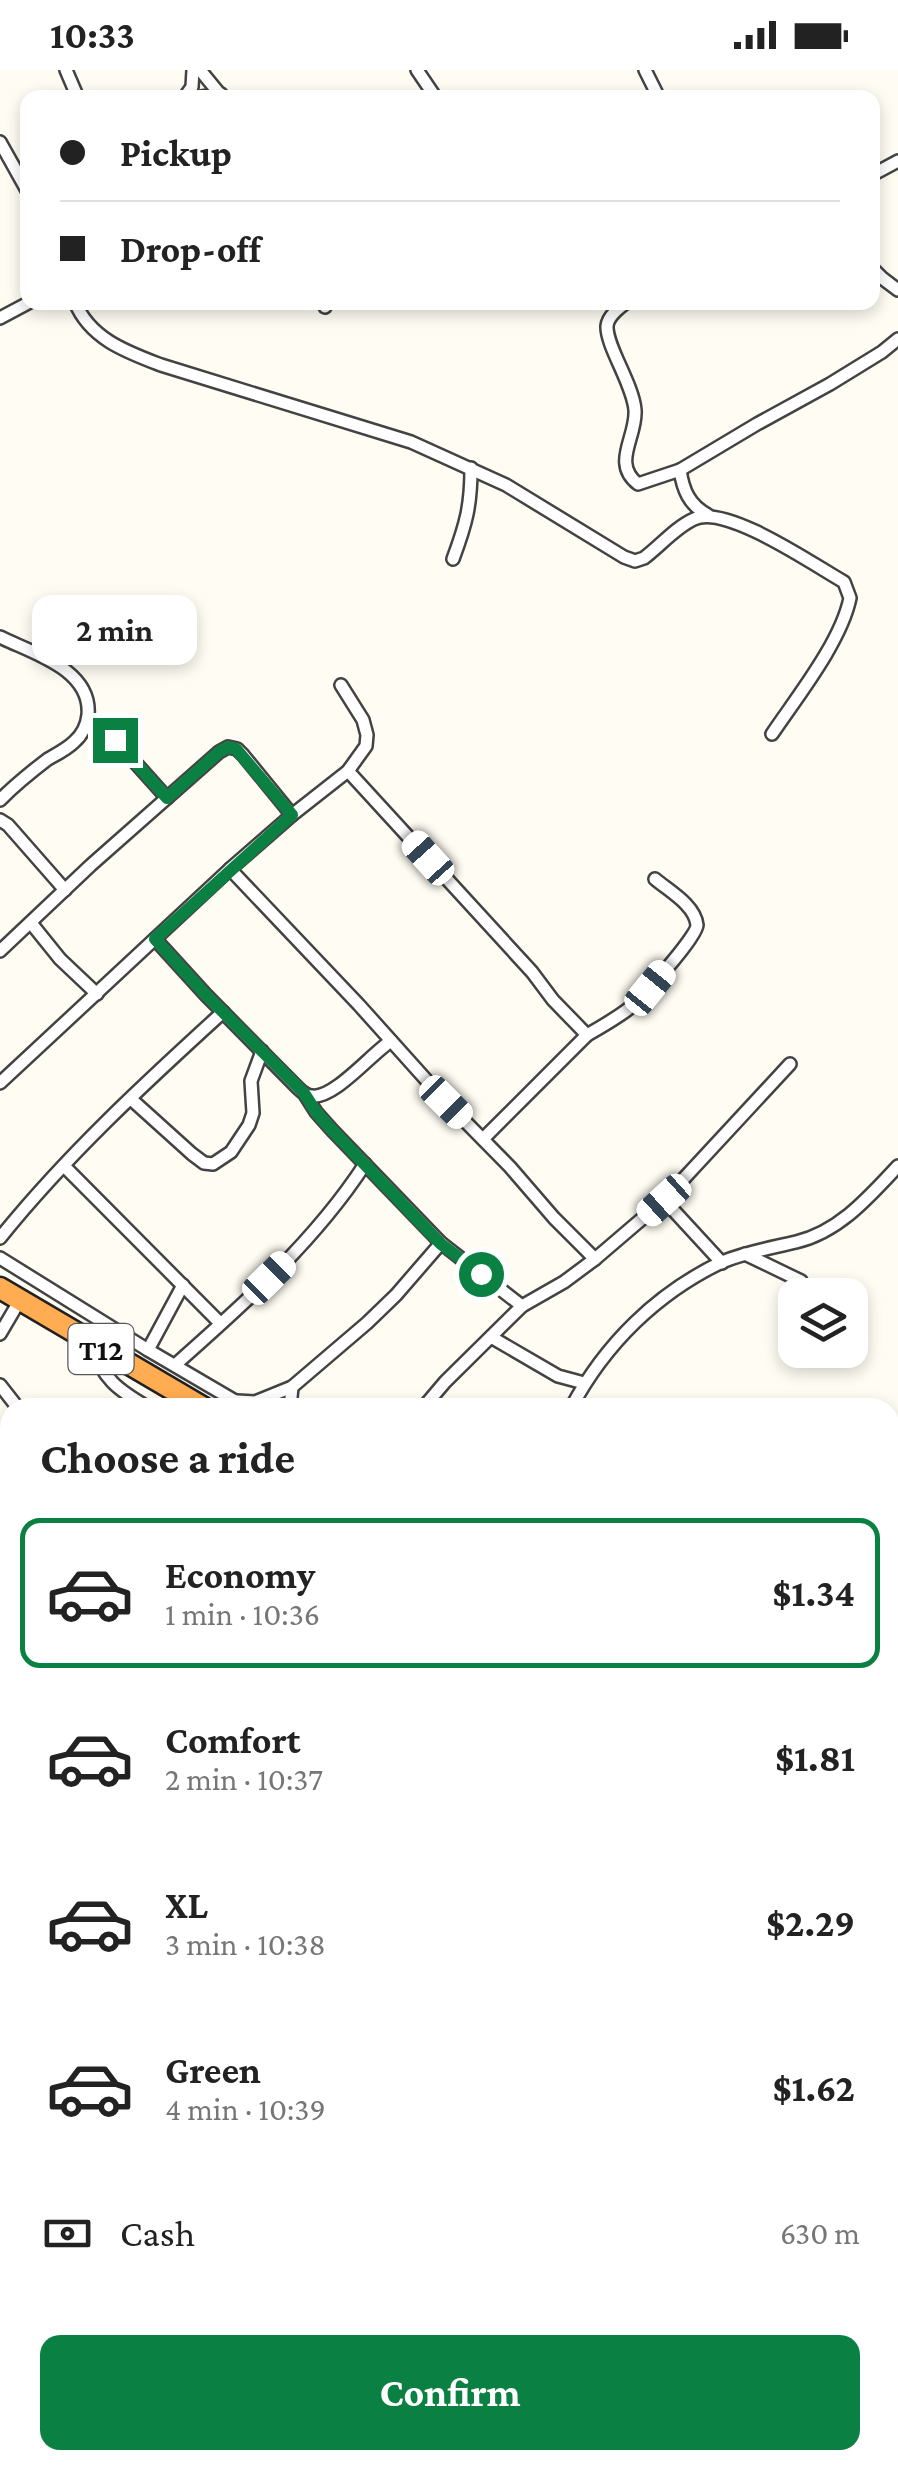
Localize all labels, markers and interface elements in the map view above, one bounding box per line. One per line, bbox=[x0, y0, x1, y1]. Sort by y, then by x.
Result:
text: 10:33 bbox=[50, 14, 135, 56]
text: Pickup bbox=[120, 132, 232, 174]
text: Drop-off bbox=[120, 228, 261, 270]
callout: 2 min bbox=[32, 595, 198, 665]
text: 2 min bbox=[76, 612, 153, 648]
route end bbox=[93, 718, 138, 763]
car bbox=[397, 826, 459, 890]
car bbox=[619, 955, 681, 1021]
car bbox=[414, 1070, 478, 1134]
car bbox=[632, 1169, 696, 1231]
car bbox=[237, 1246, 301, 1310]
route start bbox=[459, 1252, 504, 1297]
map controls bbox=[778, 1278, 868, 1368]
button: layers bbox=[778, 1278, 868, 1368]
road number: T12 bbox=[68, 1324, 134, 1374]
text: Choose a ride bbox=[40, 1433, 295, 1483]
icon: car bbox=[45, 1548, 135, 1638]
text: Economy bbox=[165, 1554, 315, 1596]
text: $1.34 bbox=[772, 1572, 855, 1614]
text: 1 min · 10:36 bbox=[165, 1596, 320, 1632]
icon: car bbox=[45, 1713, 135, 1803]
text: Comfort bbox=[165, 1719, 301, 1761]
text: $1.81 bbox=[775, 1737, 855, 1779]
text: 2 min · 10:37 bbox=[165, 1761, 323, 1797]
icon: car bbox=[45, 1878, 135, 1968]
text: XL bbox=[165, 1884, 208, 1926]
text: $2.29 bbox=[766, 1902, 855, 1944]
text: 3 min · 10:38 bbox=[165, 1926, 326, 1962]
icon: car bbox=[45, 2043, 135, 2133]
text: Green bbox=[165, 2049, 261, 2091]
text: $1.62 bbox=[772, 2067, 855, 2109]
text: 4 min · 10:39 bbox=[165, 2091, 326, 2127]
icon: cash bbox=[40, 2206, 95, 2261]
text: Cash bbox=[120, 2212, 195, 2254]
text: 630 m bbox=[780, 2215, 860, 2251]
button: Confirm bbox=[40, 2335, 860, 2450]

